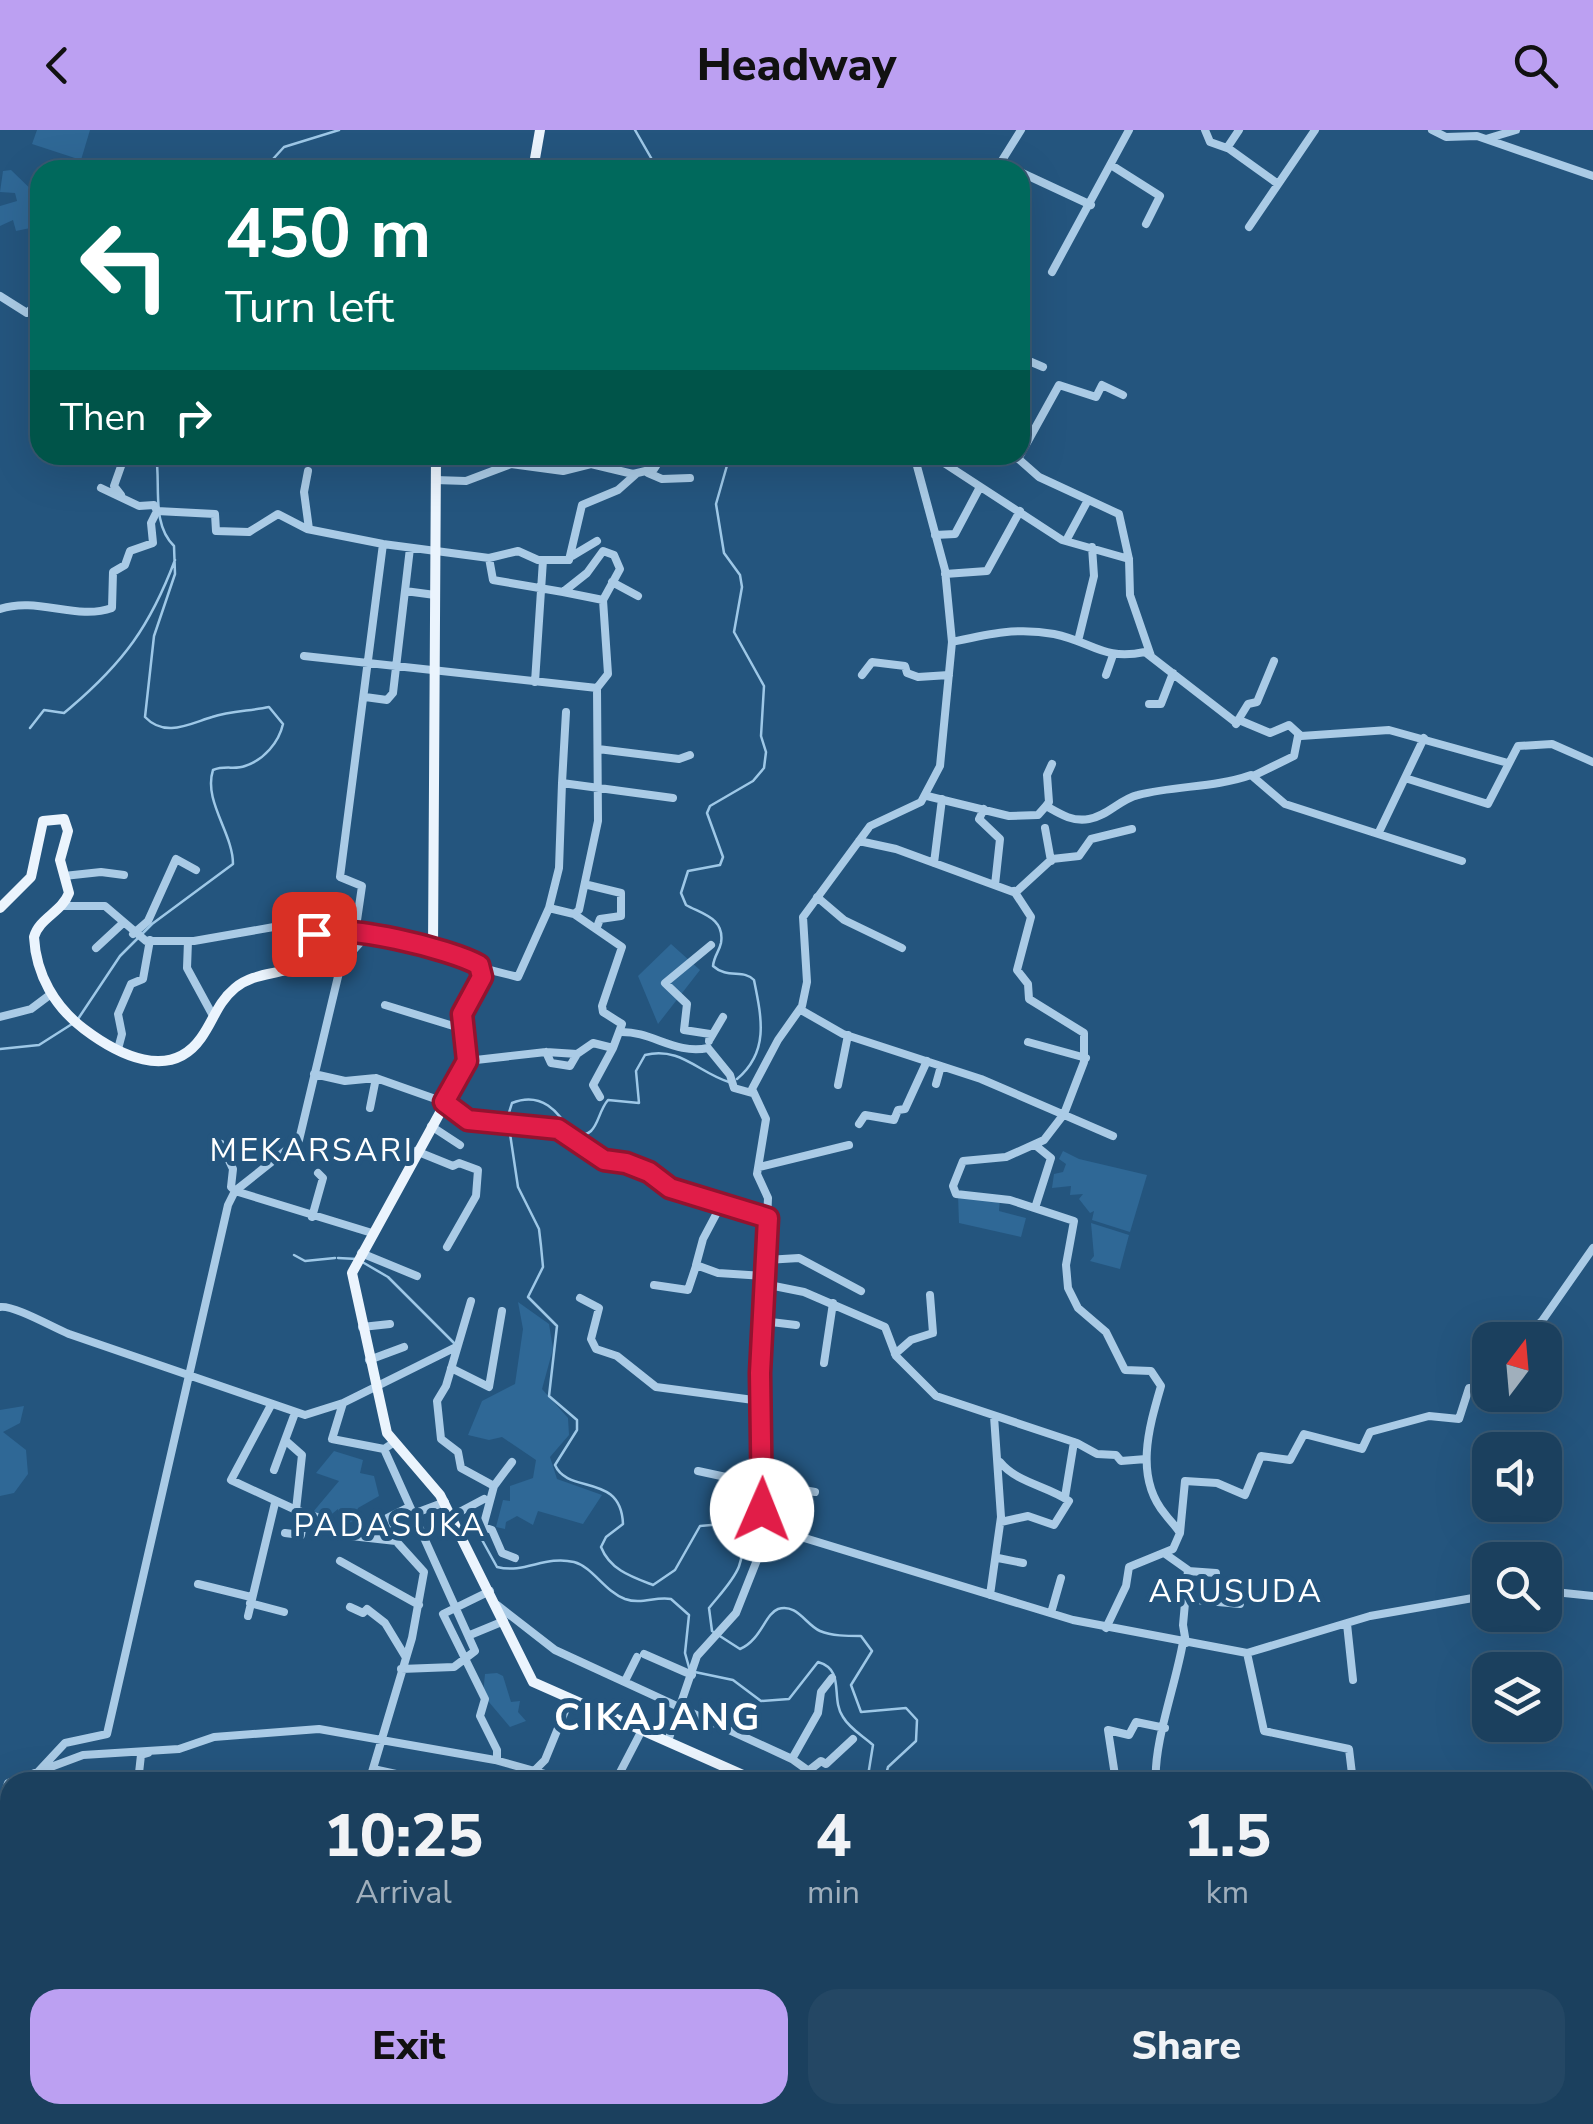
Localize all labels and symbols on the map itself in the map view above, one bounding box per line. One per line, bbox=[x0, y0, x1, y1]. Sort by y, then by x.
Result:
pin bbox=[272, 892, 357, 977]
district label: MEKARSARI bbox=[210, 1129, 414, 1172]
north arrow bbox=[1472, 1322, 1562, 1412]
position arrow bbox=[710, 1458, 814, 1562]
district label: PADASUKA bbox=[293, 1504, 487, 1547]
district label: ARUSUDA bbox=[1148, 1570, 1324, 1613]
district label: CIKAJANG bbox=[554, 1692, 762, 1743]

